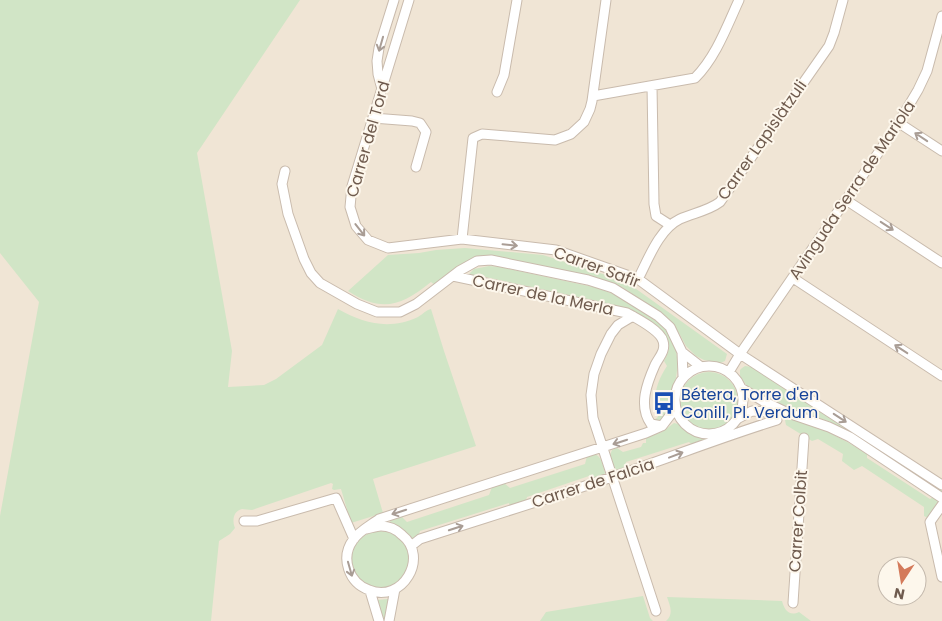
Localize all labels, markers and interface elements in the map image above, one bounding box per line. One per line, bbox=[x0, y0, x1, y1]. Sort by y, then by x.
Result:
one-way arrow bbox=[375, 36, 385, 52]
street label: Carrer Lapislàtzuli bbox=[712, 75, 812, 205]
street label: Carrer del Tord bbox=[340, 78, 396, 200]
street label: Avinguda Serra de Mariola bbox=[783, 96, 921, 284]
one-way arrow bbox=[914, 132, 928, 142]
one-way arrow bbox=[879, 222, 893, 232]
one-way arrow bbox=[354, 224, 365, 237]
one-way arrow bbox=[502, 240, 518, 250]
street label: Carrer Safir bbox=[550, 241, 644, 293]
street label: Carrer de la Merla bbox=[470, 269, 616, 321]
one-way arrow bbox=[895, 344, 909, 354]
place label: Bétera, Torre d'en Conill, Pl. Verdum bbox=[681, 383, 819, 424]
bus stop icon: Bétera, Torre d'en Conill, Pl. Verdum bbox=[651, 390, 677, 416]
one-way arrow bbox=[832, 414, 846, 424]
one-way arrow bbox=[612, 437, 628, 447]
one-way arrow bbox=[668, 450, 684, 459]
street label: Carrer de Falcia bbox=[529, 452, 657, 514]
street label: Carrer Colbit bbox=[783, 469, 813, 573]
one-way arrow bbox=[391, 508, 407, 518]
one-way arrow bbox=[447, 522, 463, 532]
north arrow bbox=[877, 556, 927, 606]
one-way arrow bbox=[345, 561, 355, 577]
text: N bbox=[892, 583, 907, 605]

